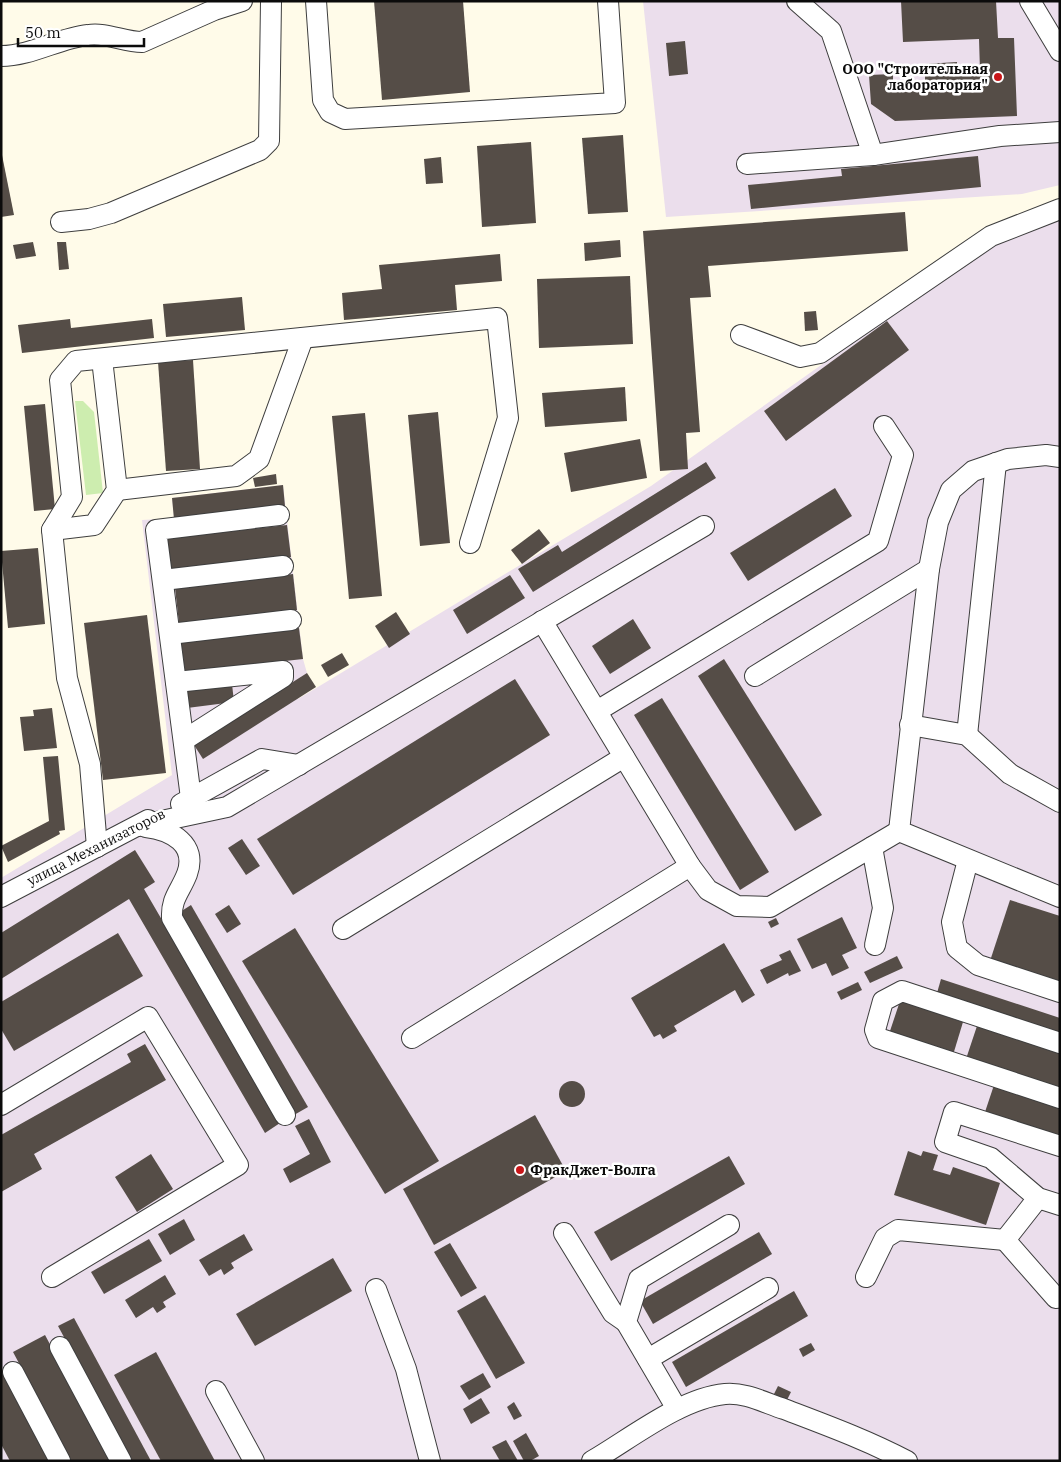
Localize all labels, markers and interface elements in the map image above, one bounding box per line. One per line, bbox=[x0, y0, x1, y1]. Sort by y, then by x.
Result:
scale bar bbox=[18, 15, 144, 47]
text: 50 m bbox=[25, 23, 61, 42]
place label: ООО "Строительная лаборатория" bbox=[842, 60, 988, 94]
marker: ООО "Строительная лаборатория" bbox=[992, 71, 1004, 83]
street label: улица Механизаторов bbox=[24, 804, 168, 890]
place label: ФракДжет-Волга bbox=[530, 1161, 656, 1179]
marker: ФракДжет-Волга bbox=[514, 1164, 526, 1176]

